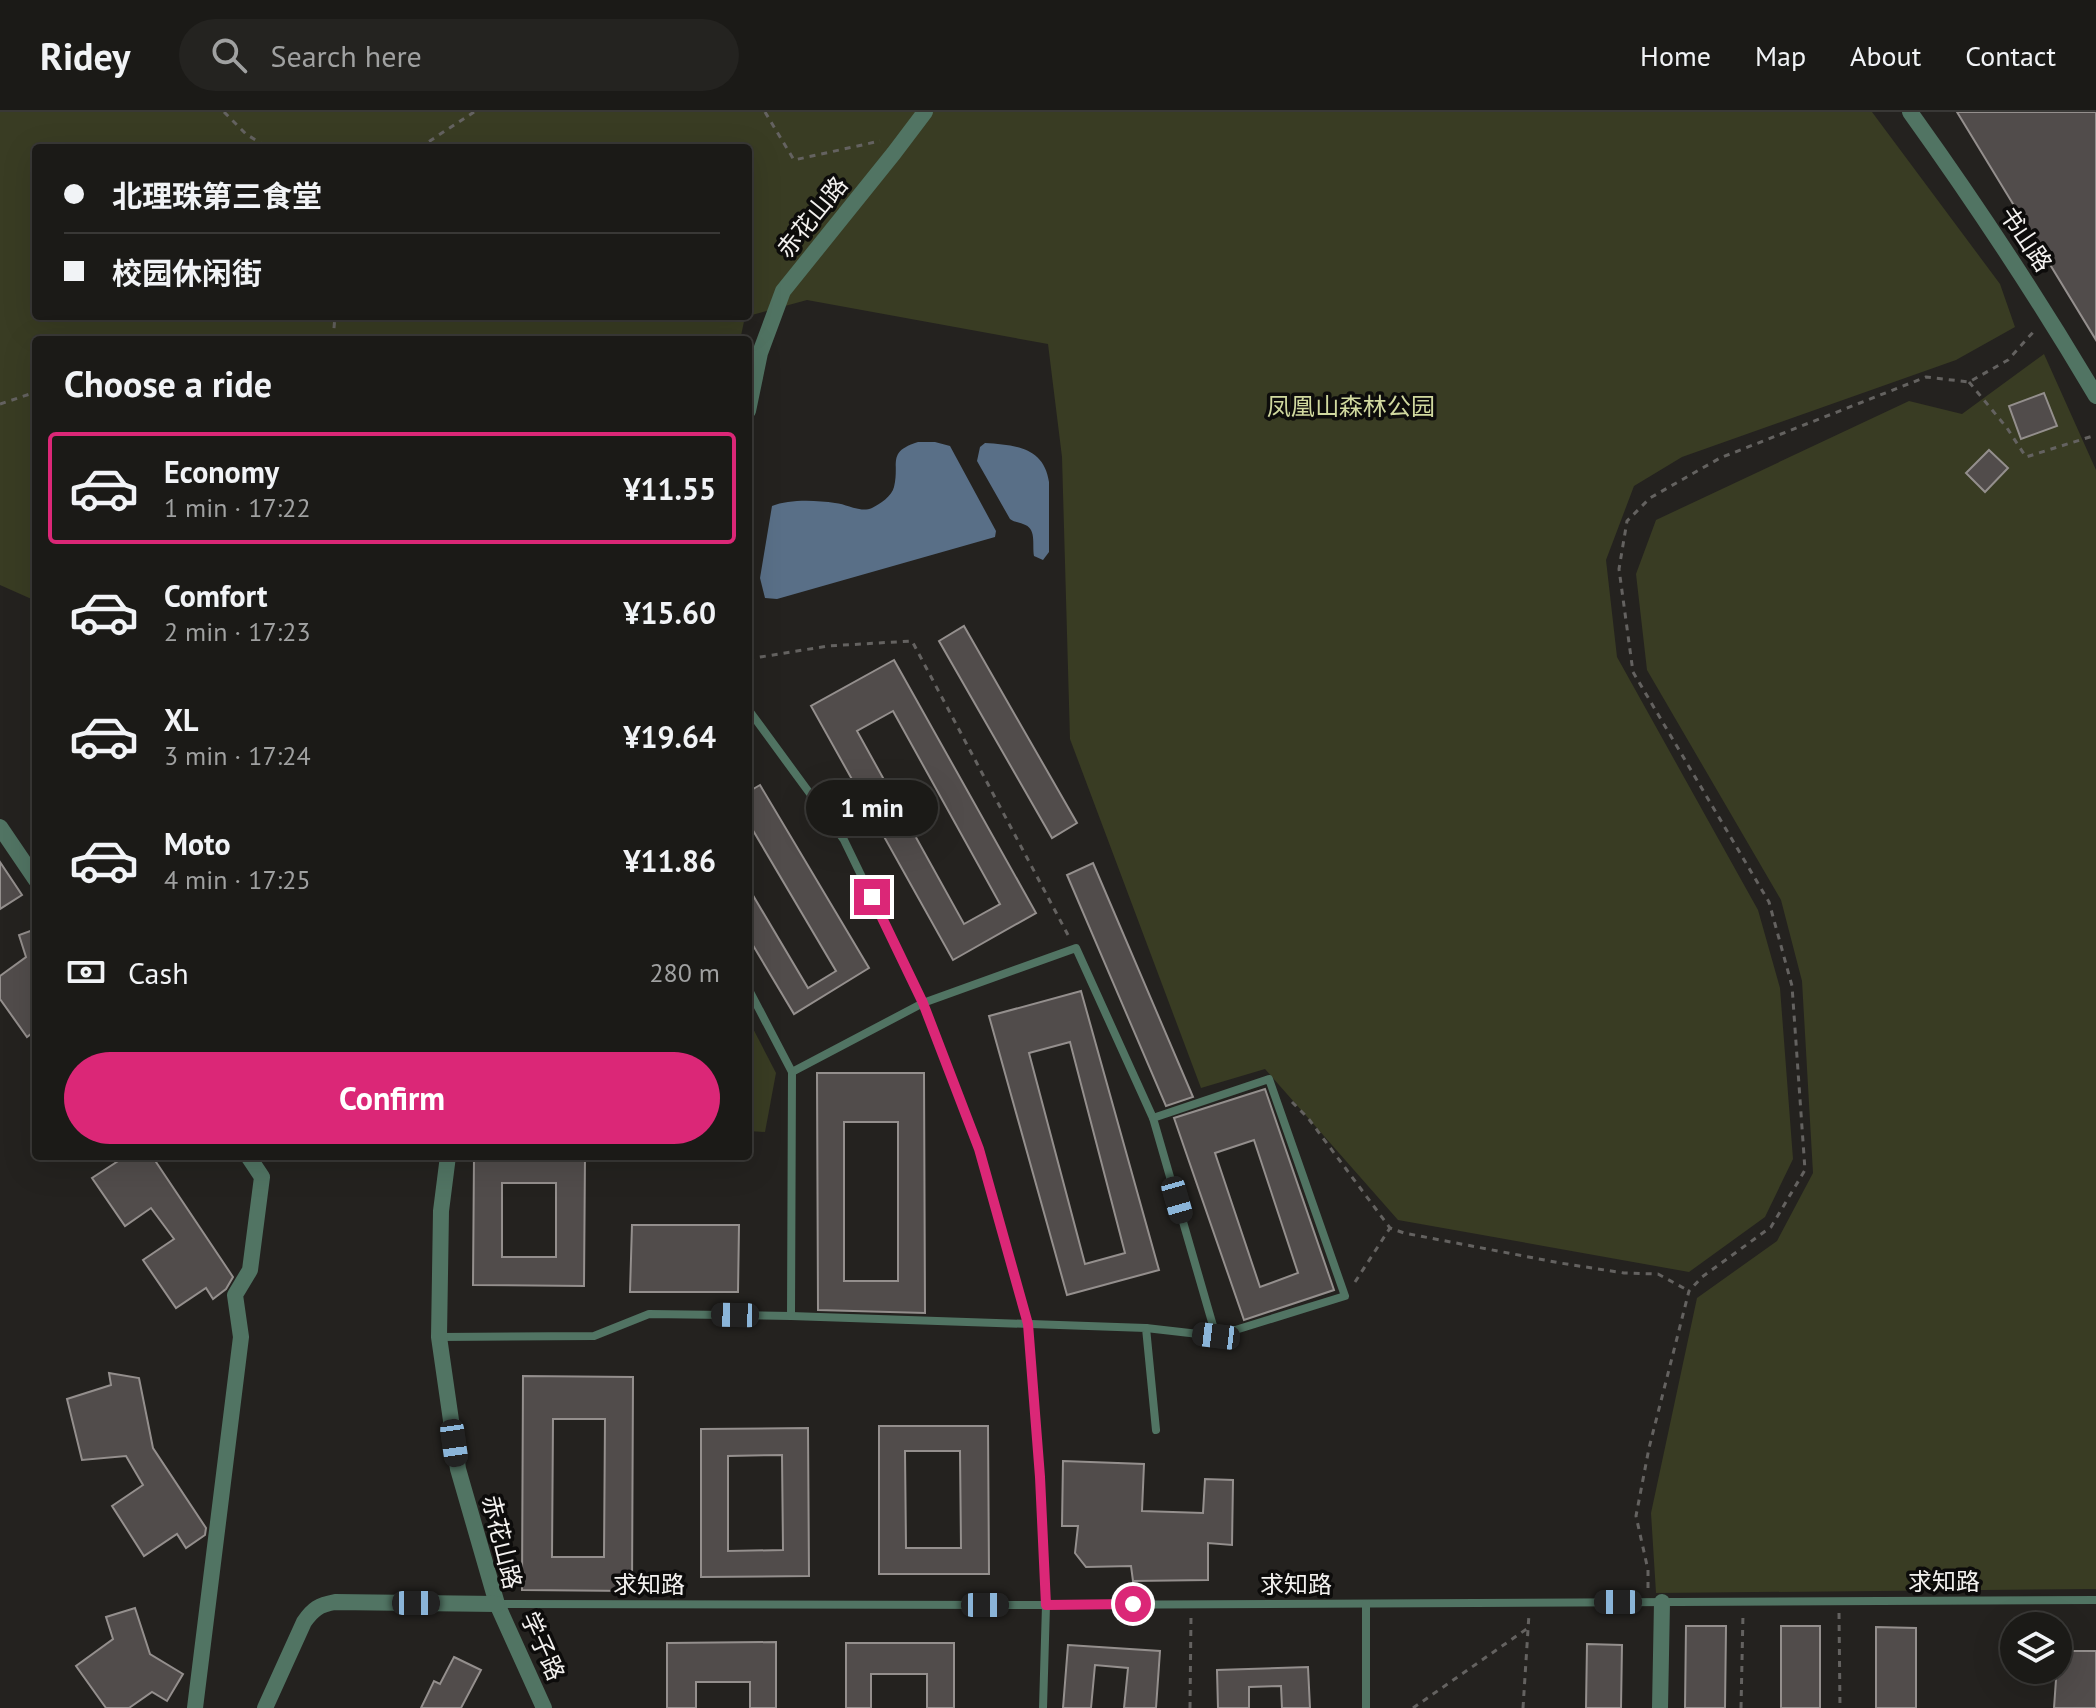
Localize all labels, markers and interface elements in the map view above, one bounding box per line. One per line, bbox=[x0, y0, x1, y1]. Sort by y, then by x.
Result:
search box bbox=[179, 19, 739, 91]
text: Ridey bbox=[40, 31, 131, 80]
icon: search bbox=[207, 33, 251, 77]
text: Search here bbox=[271, 36, 422, 75]
text: Home bbox=[1640, 37, 1711, 74]
text: Map bbox=[1755, 37, 1806, 74]
text: About bbox=[1850, 37, 1921, 74]
text: Contact bbox=[1965, 37, 2056, 74]
street label: 赤花山路 bbox=[770, 170, 854, 264]
text: 北理珠第三食堂 bbox=[112, 176, 322, 215]
street label: 书山路 bbox=[1993, 200, 2059, 278]
text: 校园休闲街 bbox=[112, 253, 262, 292]
text: Choose a ride bbox=[64, 360, 272, 407]
park label: 凤凰山森林公园 bbox=[1267, 391, 1435, 422]
icon: car bbox=[68, 452, 140, 524]
text: Economy bbox=[164, 452, 279, 491]
text: ¥11.55 bbox=[624, 469, 716, 508]
text: 1 min · 17:22 bbox=[164, 491, 311, 524]
icon: car bbox=[68, 576, 140, 648]
text: Comfort bbox=[164, 576, 267, 615]
text: ¥15.60 bbox=[624, 593, 716, 632]
text: 2 min · 17:23 bbox=[164, 615, 311, 648]
icon: car bbox=[68, 700, 140, 772]
text: XL bbox=[164, 700, 198, 739]
text: ¥19.64 bbox=[624, 717, 716, 756]
text: 3 min · 17:24 bbox=[164, 739, 311, 772]
callout: 1 min bbox=[806, 781, 938, 837]
text: 1 min bbox=[840, 791, 904, 824]
icon: car bbox=[68, 824, 140, 896]
text: Moto bbox=[164, 824, 231, 863]
text: ¥11.86 bbox=[624, 841, 716, 880]
text: 4 min · 17:25 bbox=[164, 863, 311, 896]
route end bbox=[854, 879, 890, 915]
icon: cash bbox=[64, 950, 108, 994]
text: Cash bbox=[128, 953, 189, 992]
text: 280 m bbox=[649, 956, 720, 989]
button: Confirm bbox=[64, 1052, 720, 1144]
car bbox=[1159, 1174, 1195, 1226]
car bbox=[711, 1303, 759, 1327]
car bbox=[1191, 1321, 1241, 1351]
car bbox=[439, 1418, 469, 1468]
street label: 赤花山路 bbox=[475, 1492, 529, 1592]
street label: 求知路 bbox=[1908, 1566, 1980, 1597]
street label: 求知路 bbox=[613, 1569, 685, 1600]
street label: 求知路 bbox=[1260, 1569, 1332, 1600]
route start bbox=[1115, 1586, 1151, 1622]
car bbox=[1594, 1590, 1642, 1614]
car bbox=[392, 1591, 440, 1615]
car bbox=[961, 1593, 1009, 1617]
street label: 学子路 bbox=[514, 1607, 572, 1685]
map controls bbox=[2000, 1612, 2072, 1684]
button: layers bbox=[2000, 1612, 2072, 1684]

